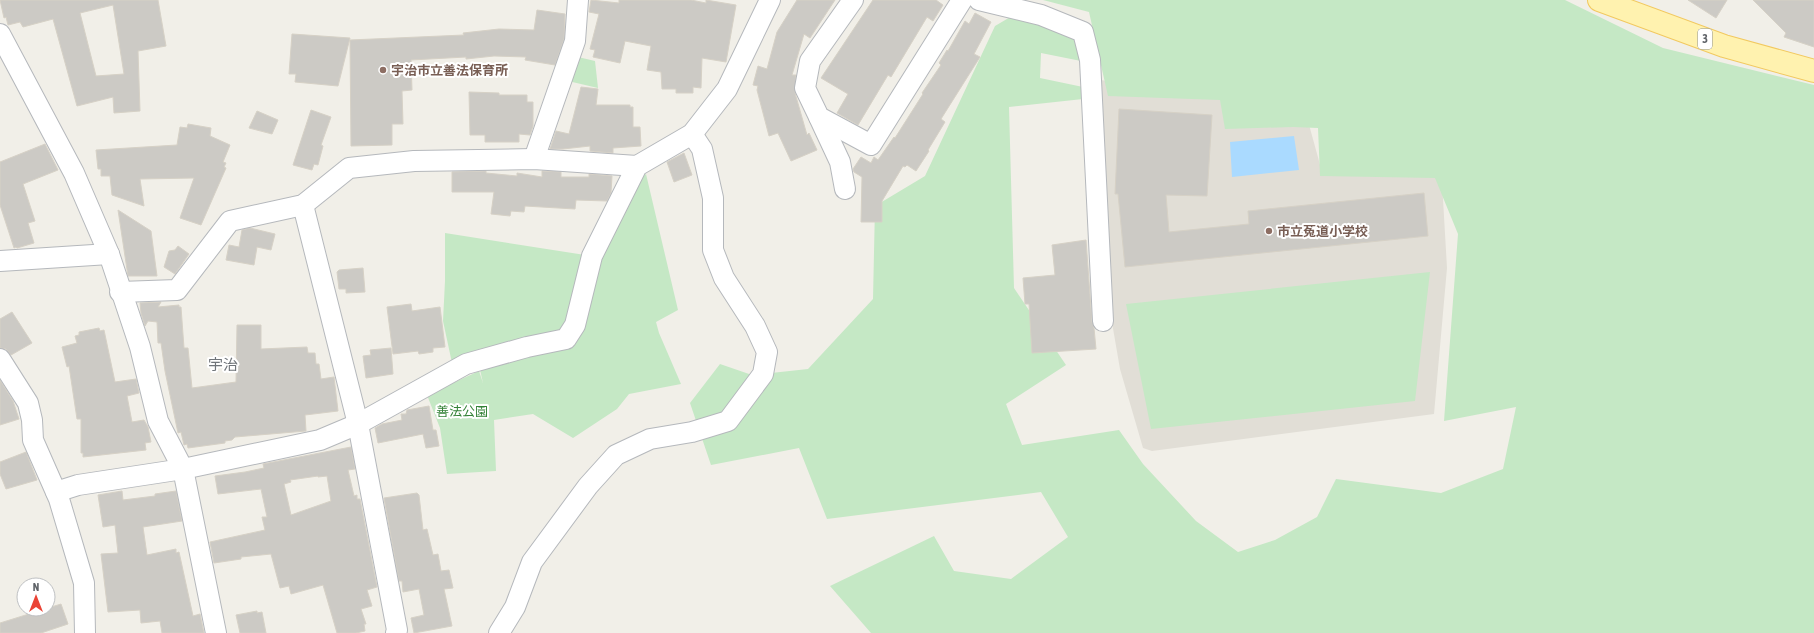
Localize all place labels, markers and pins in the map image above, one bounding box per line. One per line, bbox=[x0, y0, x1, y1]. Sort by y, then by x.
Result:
place label: 宇治市立善法保育所 bbox=[391, 63, 508, 78]
marker: 宇治市立善法保育所 bbox=[378, 65, 388, 75]
place label: 市立菟道小学校 bbox=[1277, 224, 1368, 239]
marker: 市立菟道小学校 bbox=[1264, 226, 1274, 236]

